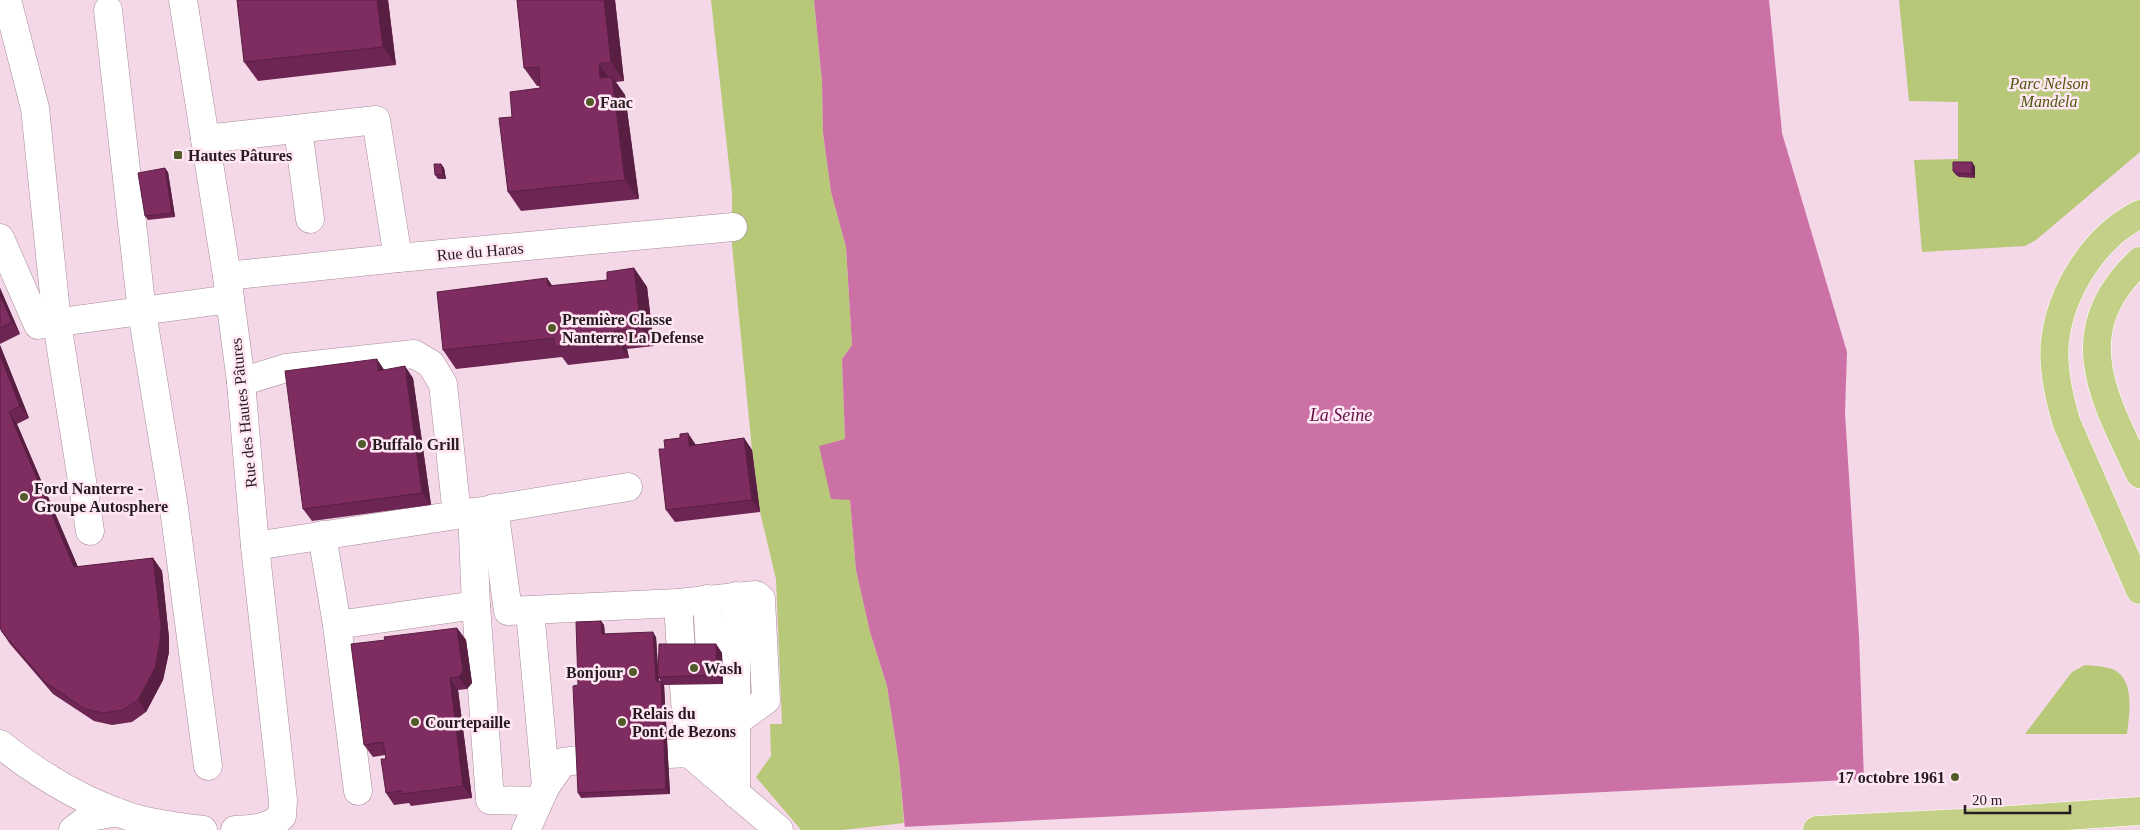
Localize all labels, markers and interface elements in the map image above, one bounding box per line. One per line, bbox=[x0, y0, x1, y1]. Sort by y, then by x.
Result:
park label: Parc Nelson Mandela bbox=[2009, 75, 2088, 110]
place label: Faac bbox=[600, 94, 633, 111]
marker: Faac bbox=[584, 96, 596, 108]
place label: Hautes Pâtures bbox=[188, 147, 292, 164]
marker: Hautes Pâtures bbox=[172, 149, 184, 161]
street label: Rue du Haras bbox=[436, 239, 524, 264]
place label: Première Classe Nanterre La Defense bbox=[562, 311, 704, 346]
marker: Première Classe Nanterre La Defense bbox=[546, 322, 558, 334]
street label: Rue des Hautes Pâtures bbox=[227, 337, 260, 489]
water label: La Seine bbox=[1309, 405, 1372, 425]
place label: Buffalo Grill bbox=[372, 436, 460, 453]
marker: Buffalo Grill bbox=[356, 438, 368, 450]
place label: Ford Nanterre - Groupe Autosphere bbox=[34, 480, 168, 516]
marker: Ford Nanterre - Groupe Autosphere bbox=[18, 491, 30, 503]
place label: Wash bbox=[704, 660, 742, 677]
marker: Wash bbox=[688, 662, 700, 674]
place label: Bonjour bbox=[566, 664, 623, 682]
marker: Bonjour bbox=[627, 666, 639, 678]
place label: Relais du Pont de Bezons bbox=[632, 705, 736, 740]
place label: Courtepaille bbox=[425, 714, 510, 732]
marker: Courtepaille bbox=[409, 716, 421, 728]
marker: Relais du Pont de Bezons bbox=[616, 716, 628, 728]
place label: 17 octobre 1961 bbox=[1838, 769, 1945, 786]
marker: 17 octobre 1961 bbox=[1949, 771, 1961, 783]
scale bar bbox=[1965, 782, 2070, 814]
text: 20 m bbox=[1972, 792, 2003, 808]

